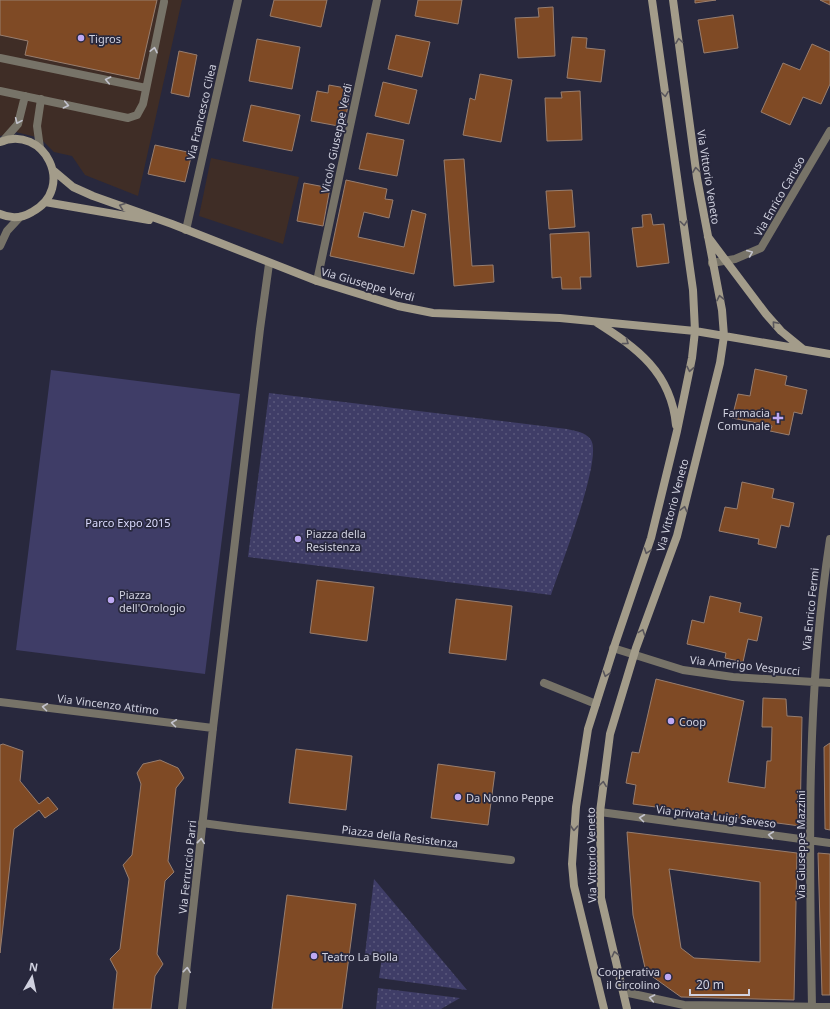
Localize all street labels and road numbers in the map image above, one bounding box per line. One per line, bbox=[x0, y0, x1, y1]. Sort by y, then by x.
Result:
street label: Via Francesco Cilea bbox=[183, 63, 219, 161]
street label: Vicolo Giuseppe Verdi bbox=[317, 82, 355, 194]
street label: Via Vittorio Veneto bbox=[694, 129, 724, 226]
street label: Via Enrico Caruso bbox=[750, 153, 808, 239]
street label: Via Giuseppe Verdi bbox=[319, 263, 417, 305]
street label: Via Vittorio Veneto bbox=[652, 457, 692, 553]
street label: Via Enrico Fermi bbox=[798, 567, 822, 651]
street label: Via Amerigo Vespucci bbox=[689, 652, 801, 678]
street label: Via Vincenzo Attimo bbox=[56, 690, 160, 718]
street label: Via Giuseppe Mazzini bbox=[793, 790, 808, 900]
street label: Via privata Luigi Seveso bbox=[655, 801, 777, 831]
street label: Via Vittorio Veneto bbox=[583, 807, 599, 903]
street label: Via Ferruccio Parri bbox=[175, 820, 199, 914]
street label: Piazza della Resistenza bbox=[341, 821, 459, 851]

